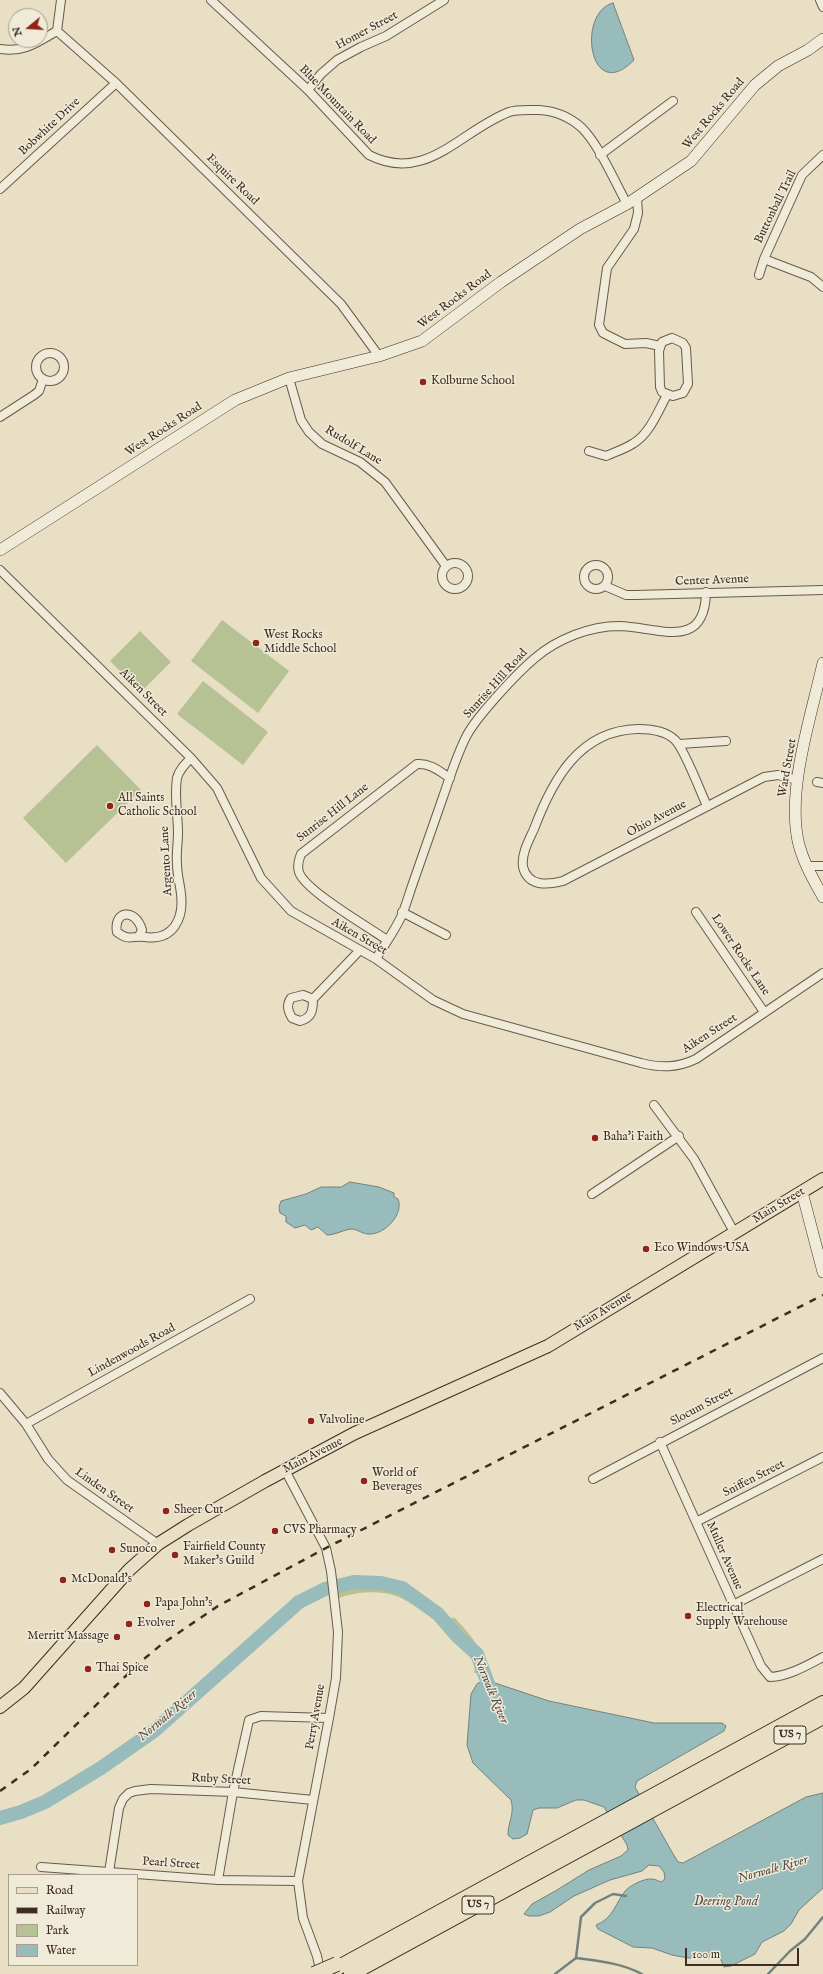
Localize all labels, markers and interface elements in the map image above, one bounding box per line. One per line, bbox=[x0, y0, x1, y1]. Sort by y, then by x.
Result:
north arrow bbox=[8, 8, 48, 48]
street label: Homer Street bbox=[334, 9, 400, 53]
text: N bbox=[9, 25, 26, 38]
street label: Blue Mountain Road bbox=[296, 62, 378, 148]
street label: West Rocks Road bbox=[680, 76, 748, 152]
street label: Bobwhite Drive bbox=[16, 95, 84, 159]
street label: Esquire Road bbox=[203, 151, 261, 209]
street label: Buttonball Trail bbox=[752, 168, 800, 246]
street label: West Rocks Road bbox=[415, 268, 495, 332]
place label: Kolburne School bbox=[431, 375, 515, 389]
marker: Kolburne School bbox=[418, 377, 428, 387]
street label: West Rocks Road bbox=[123, 400, 205, 460]
street label: Rudolf Lane bbox=[322, 423, 384, 469]
street label: Center Avenue bbox=[675, 573, 749, 589]
place label: West Rocks Middle School bbox=[264, 629, 336, 657]
marker: West Rocks Middle School bbox=[251, 638, 261, 648]
street label: Sunrise Hill Road bbox=[461, 646, 531, 722]
street label: Aiken Street bbox=[116, 666, 170, 720]
street label: Ward Street bbox=[776, 738, 800, 798]
street label: Sunrise Hill Lane bbox=[294, 781, 372, 845]
place label: All Saints Catholic School bbox=[118, 792, 197, 820]
street label: Ohio Avenue bbox=[625, 797, 689, 841]
marker: All Saints Catholic School bbox=[105, 801, 115, 811]
street label: Argento Lane bbox=[158, 826, 176, 896]
street label: Lower Rocks Lane bbox=[707, 912, 773, 998]
street label: Aiken Street bbox=[329, 915, 389, 959]
street label: Aiken Street bbox=[680, 1011, 740, 1057]
place label: Baha'i Faith bbox=[603, 1131, 663, 1145]
marker: Baha'i Faith bbox=[590, 1133, 600, 1143]
street label: Main Street bbox=[750, 1185, 808, 1227]
place label: Eco Windows USA bbox=[654, 1242, 749, 1256]
marker: Eco Windows USA bbox=[641, 1244, 651, 1254]
street label: Main Avenue bbox=[571, 1289, 635, 1335]
street label: Lindenwoods Road bbox=[86, 1321, 178, 1381]
street label: Slocum Street bbox=[668, 1384, 736, 1430]
place label: Valvoline bbox=[319, 1414, 364, 1428]
marker: Valvoline bbox=[306, 1416, 316, 1426]
street label: Main Avenue bbox=[281, 1435, 345, 1477]
street label: Sniffen Street bbox=[721, 1457, 787, 1501]
street label: Linden Street bbox=[72, 1465, 136, 1517]
place label: World of Beverages bbox=[372, 1467, 422, 1495]
marker: World of Beverages bbox=[359, 1476, 369, 1486]
place label: Sheer Cut bbox=[174, 1504, 223, 1518]
marker: Sheer Cut bbox=[161, 1506, 171, 1516]
street label: Muller Avenue bbox=[703, 1520, 745, 1592]
place label: CVS Pharmacy bbox=[283, 1524, 357, 1538]
marker: CVS Pharmacy bbox=[270, 1526, 280, 1536]
place label: Fairfield County Maker's Guild bbox=[183, 1541, 266, 1569]
place label: Sunoco bbox=[120, 1543, 157, 1557]
marker: Sunoco bbox=[107, 1545, 117, 1555]
marker: Fairfield County Maker's Guild bbox=[170, 1550, 180, 1560]
place label: McDonald's bbox=[71, 1573, 132, 1587]
marker: McDonald's bbox=[58, 1575, 68, 1585]
place label: Papa John's bbox=[155, 1597, 213, 1611]
marker: Papa John's bbox=[142, 1599, 152, 1609]
place label: Electrical Supply Warehouse bbox=[696, 1602, 788, 1630]
marker: Electrical Supply Warehouse bbox=[683, 1611, 693, 1621]
place label: Evolver bbox=[137, 1617, 175, 1631]
marker: Evolver bbox=[124, 1619, 134, 1629]
place label: Merritt Massage bbox=[27, 1630, 109, 1644]
marker: Merritt Massage bbox=[112, 1632, 122, 1642]
water label: Norwalk River bbox=[469, 1654, 511, 1726]
place label: Thai Spice bbox=[96, 1662, 149, 1676]
marker: Thai Spice bbox=[83, 1664, 93, 1674]
street label: Perry Avenue bbox=[303, 1683, 329, 1751]
water label: Norwalk River bbox=[135, 1687, 201, 1745]
road number: US 7 bbox=[774, 1726, 806, 1744]
street label: Ruby Street bbox=[191, 1771, 251, 1789]
water label: Norwalk River bbox=[736, 1853, 810, 1887]
street label: Pearl Street bbox=[142, 1855, 200, 1873]
legend bbox=[8, 1874, 138, 1966]
text: Road bbox=[46, 1883, 73, 1898]
water label: Deering Pond bbox=[694, 1894, 758, 1910]
road number: US 7 bbox=[462, 1896, 494, 1914]
text: Railway bbox=[46, 1903, 85, 1918]
text: Park bbox=[46, 1923, 69, 1938]
scale bar bbox=[687, 1940, 801, 1966]
text: Water bbox=[46, 1943, 76, 1958]
text: 100 m bbox=[692, 1947, 720, 1962]

